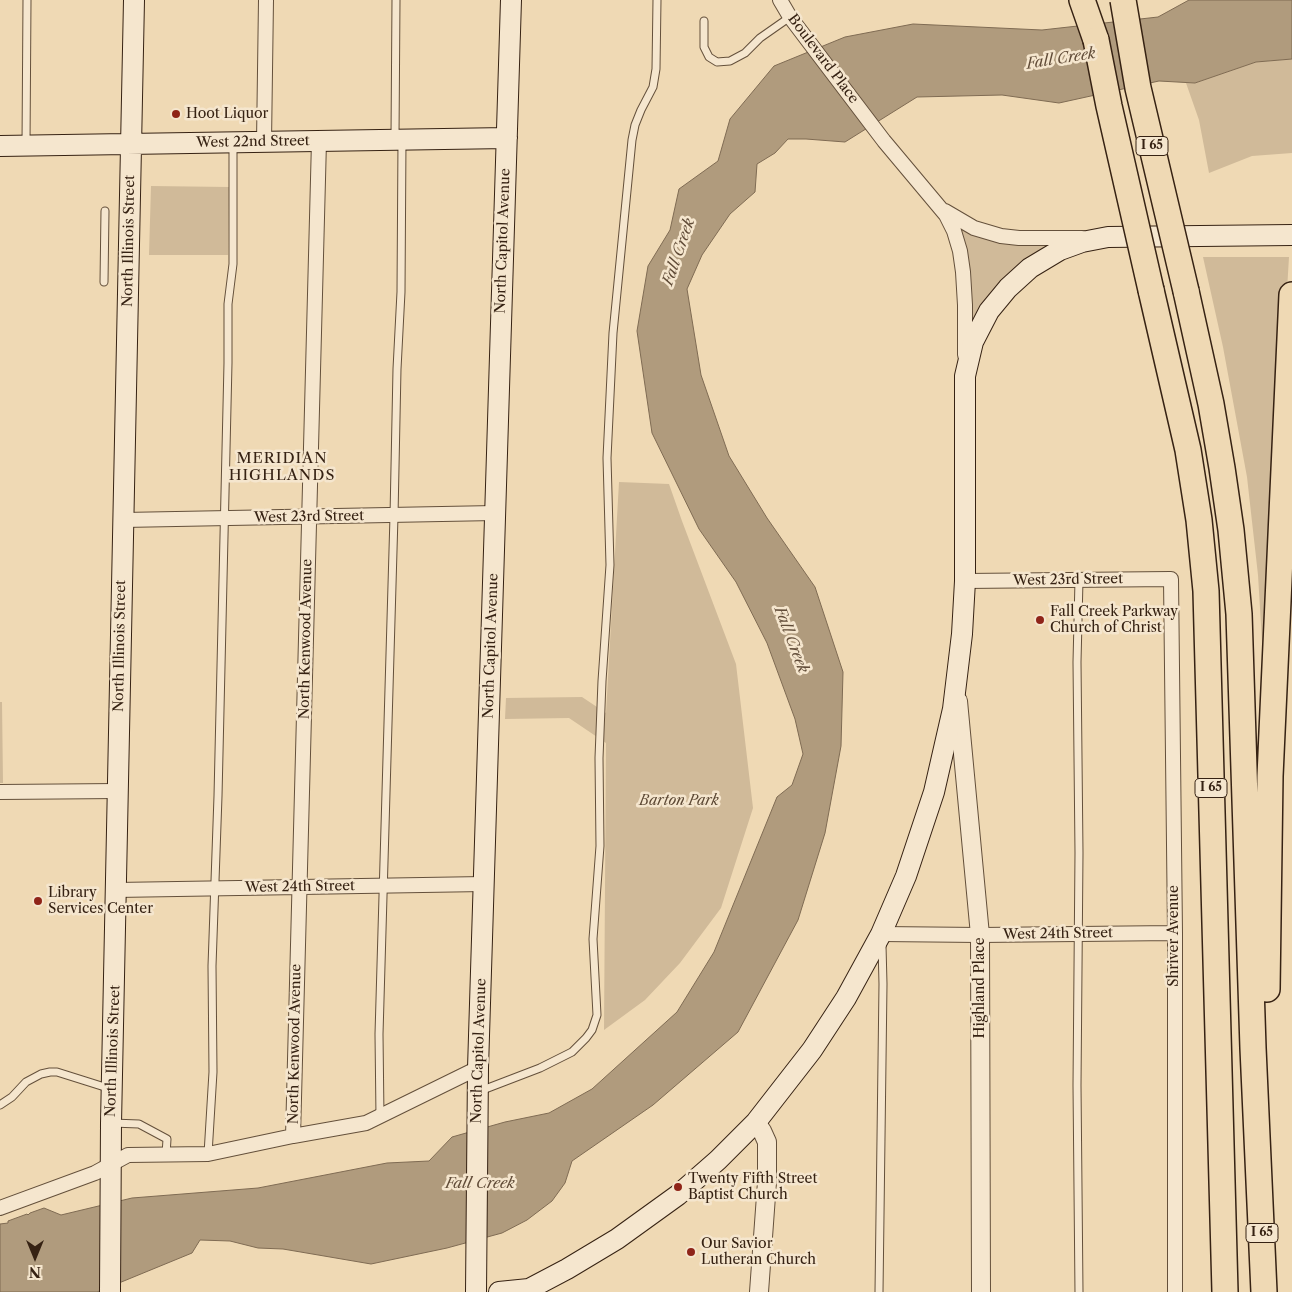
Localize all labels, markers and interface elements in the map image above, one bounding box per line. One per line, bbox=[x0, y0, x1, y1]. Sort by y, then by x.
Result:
street label: Boulevard Place bbox=[784, 11, 862, 107]
water label: Fall Creek bbox=[1025, 45, 1097, 73]
place label: Hoot Liquor bbox=[186, 106, 268, 122]
marker: Hoot Liquor bbox=[170, 108, 182, 120]
street label: West 22nd Street bbox=[196, 133, 310, 151]
road number: I 65 bbox=[1136, 136, 1168, 156]
street label: North Capitol Avenue bbox=[492, 168, 514, 314]
street label: North Illinois Street bbox=[119, 175, 139, 307]
water label: Fall Creek bbox=[659, 216, 699, 288]
district label: MERIDIAN HIGHLANDS bbox=[228, 450, 336, 485]
street label: West 23rd Street bbox=[254, 508, 364, 526]
street label: North Kenwood Avenue bbox=[296, 559, 316, 719]
street label: West 23rd Street bbox=[1013, 571, 1123, 589]
street label: North Capitol Avenue bbox=[480, 573, 502, 719]
street label: North Illinois Street bbox=[110, 580, 130, 712]
water label: Fall Creek bbox=[770, 604, 812, 676]
place label: Fall Creek Parkway Church of Christ bbox=[1050, 604, 1178, 636]
marker: Fall Creek Parkway Church of Christ bbox=[1034, 614, 1046, 626]
road number: I 65 bbox=[1195, 778, 1227, 798]
park label: Barton Park bbox=[639, 793, 719, 809]
street label: West 24th Street bbox=[245, 878, 355, 896]
place label: Library Services Center bbox=[48, 885, 153, 918]
street label: Shriver Avenue bbox=[1166, 885, 1182, 987]
marker: Library Services Center bbox=[32, 895, 44, 907]
street label: West 24th Street bbox=[1003, 925, 1113, 943]
street label: Highland Place bbox=[972, 938, 988, 1038]
street label: North Kenwood Avenue bbox=[285, 964, 305, 1124]
street label: North Capitol Avenue bbox=[468, 978, 490, 1124]
street label: North Illinois Street bbox=[102, 985, 124, 1117]
place label: Twenty Fifth Street Baptist Church bbox=[688, 1171, 817, 1204]
water label: Fall Creek bbox=[445, 1175, 515, 1193]
marker: Twenty Fifth Street Baptist Church bbox=[672, 1181, 684, 1193]
road number: I 65 bbox=[1246, 1224, 1278, 1242]
north arrow bbox=[10, 1232, 60, 1282]
place label: Our Savior Lutheran Church bbox=[701, 1236, 816, 1268]
marker: Our Savior Lutheran Church bbox=[685, 1246, 697, 1258]
text: N bbox=[29, 1263, 41, 1281]

